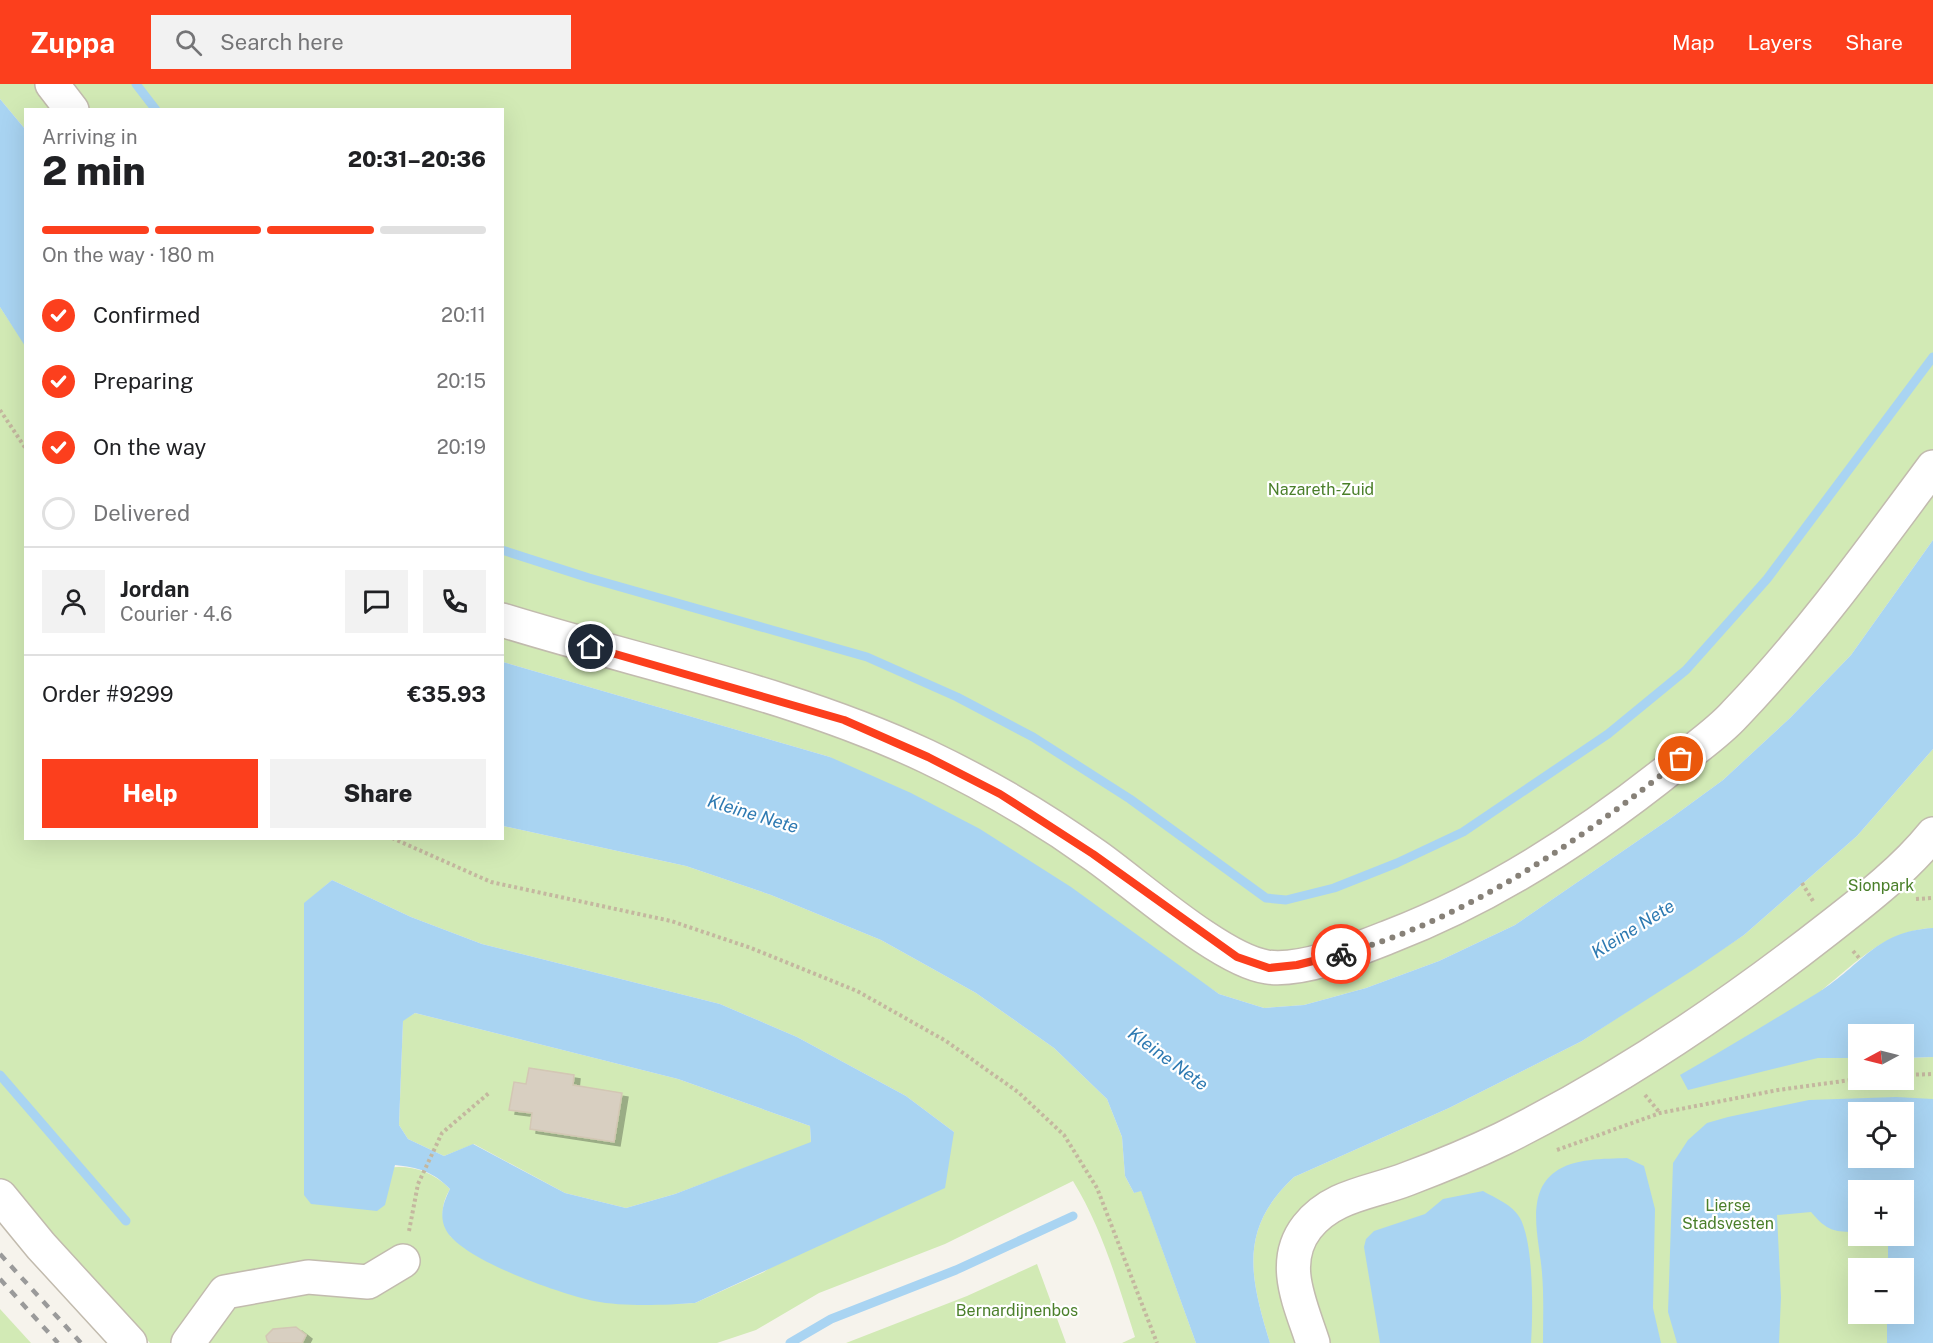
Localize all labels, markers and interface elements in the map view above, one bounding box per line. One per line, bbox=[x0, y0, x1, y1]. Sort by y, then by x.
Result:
search box bbox=[151, 15, 571, 69]
text: Zuppa bbox=[30, 26, 115, 59]
icon: search bbox=[172, 26, 205, 59]
text: Search here bbox=[220, 29, 344, 55]
text: Map bbox=[1672, 30, 1715, 55]
text: Layers bbox=[1748, 30, 1812, 55]
text: Share bbox=[1845, 30, 1903, 55]
text: Arriving in bbox=[42, 125, 137, 149]
text: 20:31–20:36 bbox=[348, 146, 486, 172]
text: 2 min bbox=[42, 148, 146, 194]
text: On the way · 180 m bbox=[42, 243, 214, 267]
icon: check bbox=[42, 299, 75, 332]
text: Confirmed bbox=[93, 302, 200, 328]
text: 20:11 bbox=[441, 303, 486, 327]
icon: check bbox=[42, 365, 75, 398]
text: Preparing bbox=[93, 368, 194, 394]
text: 20:15 bbox=[436, 369, 486, 393]
icon: check bbox=[42, 431, 75, 464]
text: On the way bbox=[93, 434, 206, 460]
text: 20:19 bbox=[437, 435, 486, 459]
park label: Nazareth-Zuid bbox=[1268, 480, 1374, 499]
text: Delivered bbox=[93, 500, 190, 526]
button: person bbox=[42, 570, 105, 633]
button: chat bbox=[345, 570, 408, 633]
button: phone bbox=[423, 570, 486, 633]
text: Jordan bbox=[120, 576, 189, 602]
text: Courier · 4.6 bbox=[120, 602, 232, 626]
pin bbox=[565, 621, 616, 672]
icon: home bbox=[574, 630, 607, 663]
text: Order #9299 bbox=[42, 681, 173, 707]
text: €35.93 bbox=[407, 681, 486, 707]
pin bbox=[1655, 733, 1706, 784]
icon: bag bbox=[1664, 742, 1697, 775]
button: Help bbox=[42, 759, 258, 828]
button: Share bbox=[270, 759, 486, 828]
water label: Kleine Nete bbox=[705, 790, 801, 837]
park label: Sionpark bbox=[1848, 876, 1914, 895]
water label: Kleine Nete bbox=[1587, 895, 1678, 962]
courier bbox=[1311, 924, 1371, 984]
icon: bike bbox=[1325, 938, 1358, 971]
water label: Kleine Nete bbox=[1124, 1022, 1213, 1095]
north arrow bbox=[1848, 1024, 1914, 1090]
map controls bbox=[1848, 1024, 1914, 1324]
button: locate bbox=[1848, 1102, 1914, 1168]
button: + bbox=[1848, 1180, 1914, 1246]
park label: Lierse Stadsvesten bbox=[1682, 1196, 1774, 1233]
button: − bbox=[1848, 1258, 1914, 1324]
park label: Bernardijnenbos bbox=[956, 1301, 1078, 1320]

